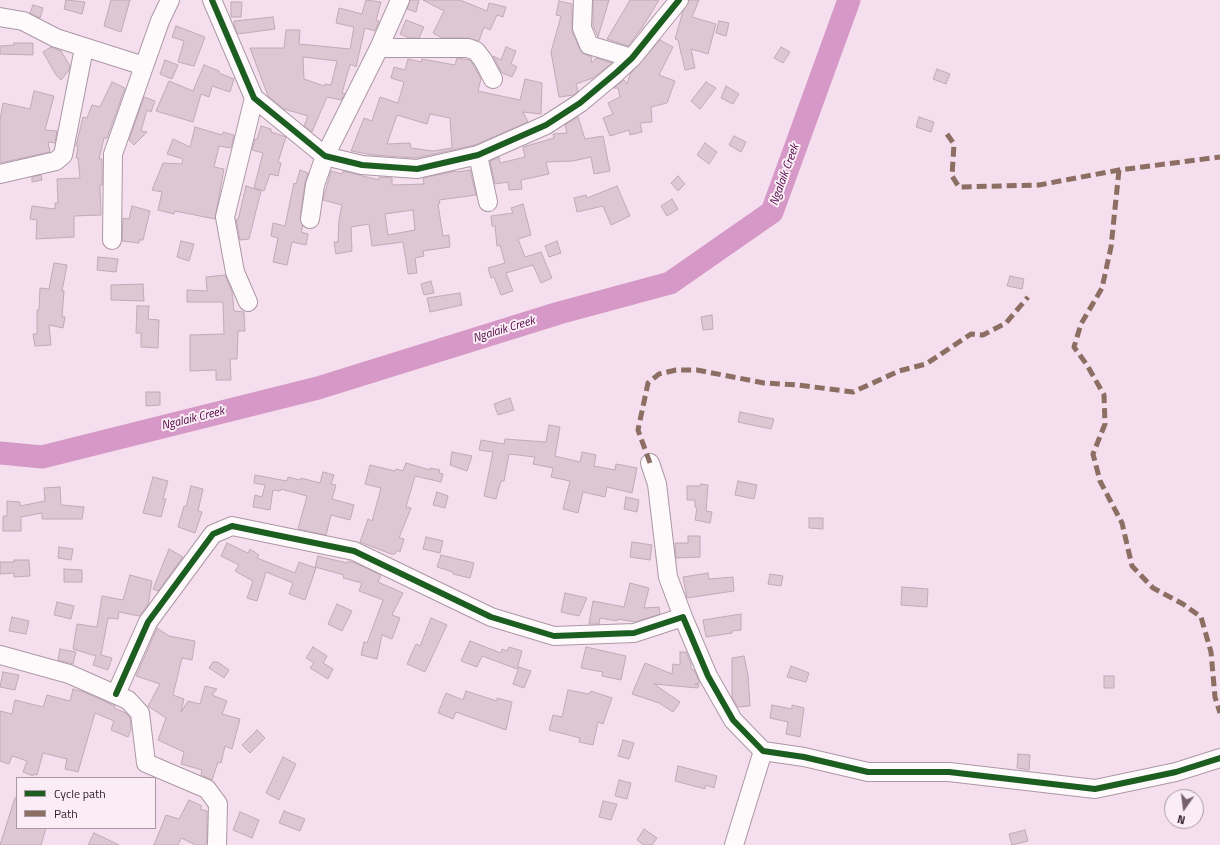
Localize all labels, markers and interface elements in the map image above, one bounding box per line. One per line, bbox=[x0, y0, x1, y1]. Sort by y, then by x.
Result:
water label: Ngalaik Creek bbox=[767, 142, 803, 208]
water label: Ngalaik Creek bbox=[471, 314, 537, 346]
water label: Ngalaik Creek bbox=[160, 404, 226, 434]
legend bbox=[16, 777, 156, 829]
text: Cycle path bbox=[54, 784, 106, 803]
north arrow bbox=[1164, 789, 1204, 829]
text: Path bbox=[54, 804, 78, 823]
text: N bbox=[1176, 811, 1187, 828]

